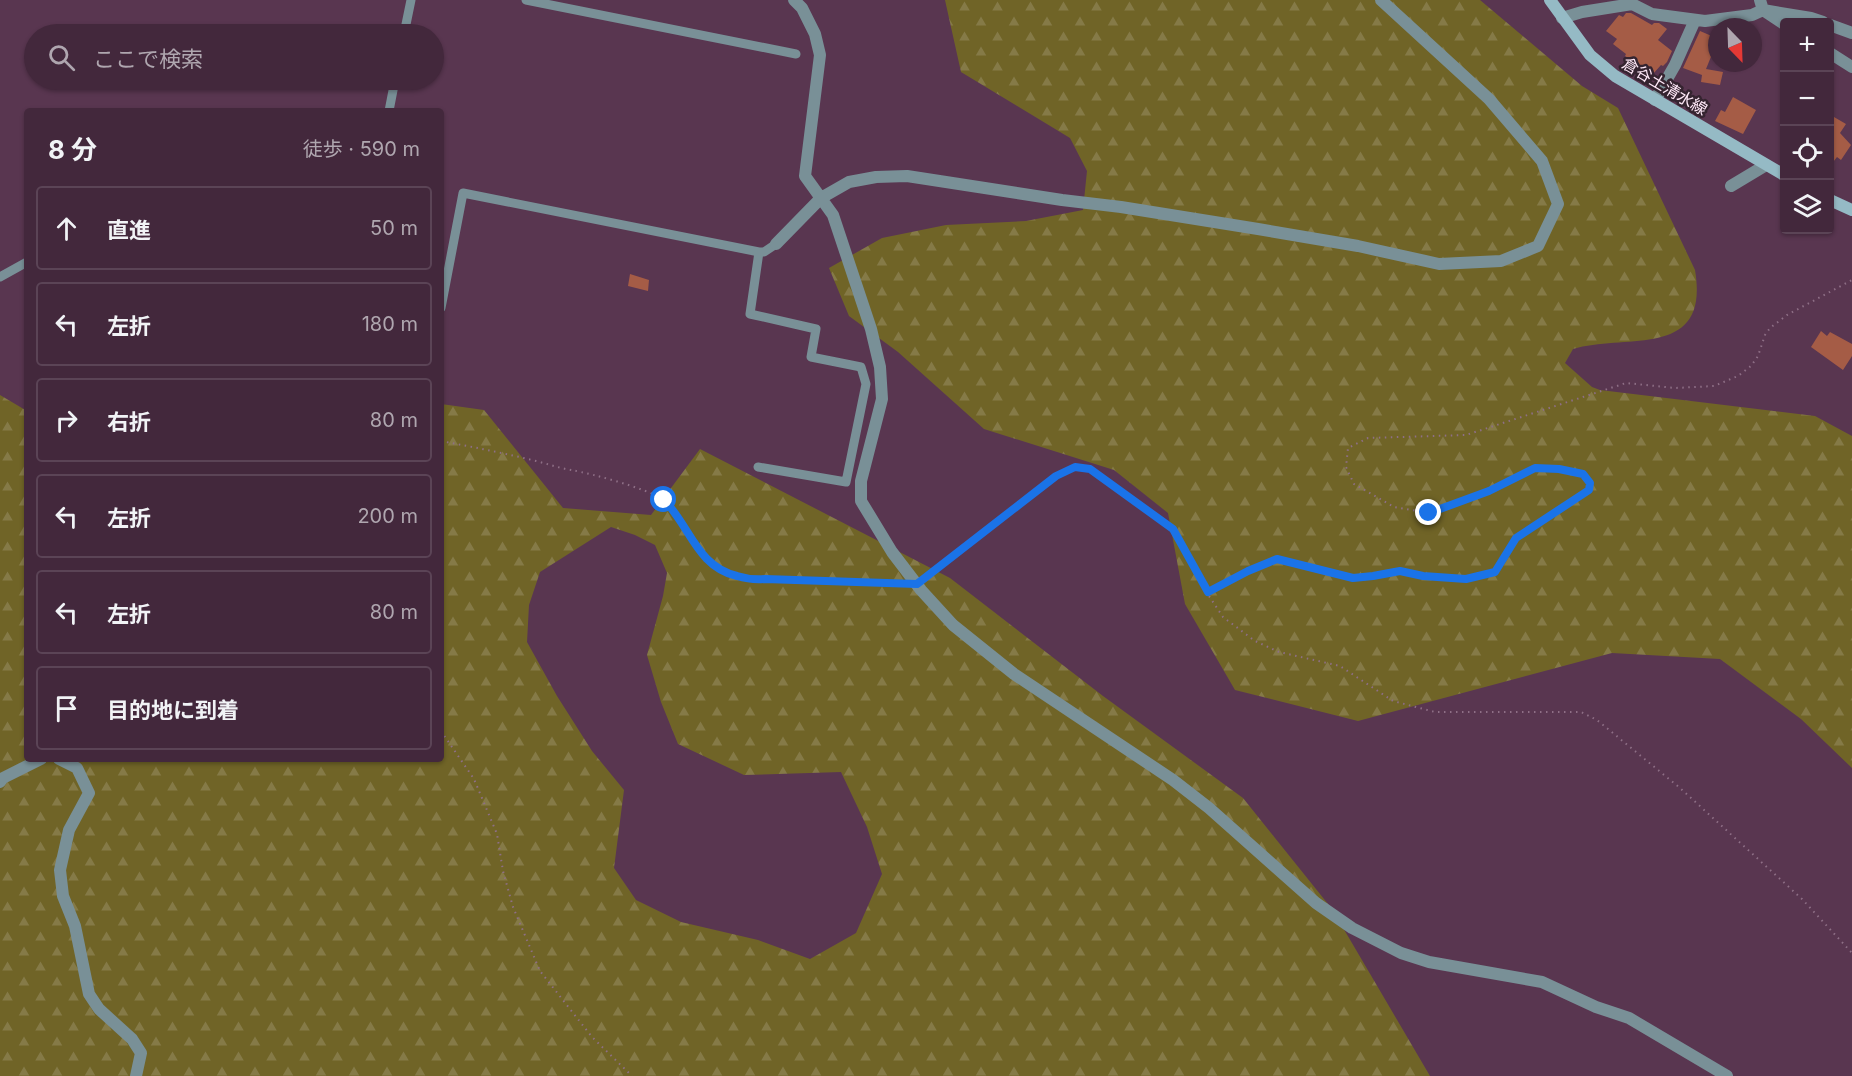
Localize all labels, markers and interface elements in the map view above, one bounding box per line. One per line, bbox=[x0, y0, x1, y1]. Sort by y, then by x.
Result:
north arrow bbox=[1708, 18, 1762, 72]
map controls bbox=[1780, 18, 1834, 234]
button: + bbox=[1780, 18, 1834, 72]
search box bbox=[24, 24, 444, 90]
icon: search bbox=[45, 41, 78, 74]
text: ここで検索 bbox=[93, 46, 203, 72]
street label: 倉谷土清水線 bbox=[1619, 53, 1711, 119]
button: − bbox=[1780, 72, 1834, 126]
button: locate bbox=[1780, 126, 1834, 180]
text: 8 分 bbox=[48, 134, 97, 165]
text: 徒歩 · 590 m bbox=[303, 137, 420, 161]
button: layers bbox=[1780, 180, 1834, 234]
icon: ahead bbox=[50, 212, 83, 245]
text: 50 m bbox=[370, 216, 418, 240]
text: 直進 bbox=[107, 217, 151, 243]
icon: left bbox=[50, 308, 83, 341]
text: 180 m bbox=[362, 312, 418, 336]
text: 左折 bbox=[107, 313, 151, 339]
icon: right bbox=[50, 404, 83, 437]
text: 80 m bbox=[370, 408, 418, 432]
text: 右折 bbox=[107, 409, 151, 435]
route start bbox=[650, 486, 676, 512]
route end bbox=[1415, 499, 1441, 525]
icon: left bbox=[50, 500, 83, 533]
text: 200 m bbox=[357, 504, 418, 528]
text: 左折 bbox=[107, 505, 151, 531]
icon: left bbox=[50, 596, 83, 629]
text: 80 m bbox=[370, 600, 418, 624]
text: 左折 bbox=[107, 601, 151, 627]
icon: arrive bbox=[50, 692, 83, 725]
text: 目的地に到着 bbox=[107, 697, 239, 723]

